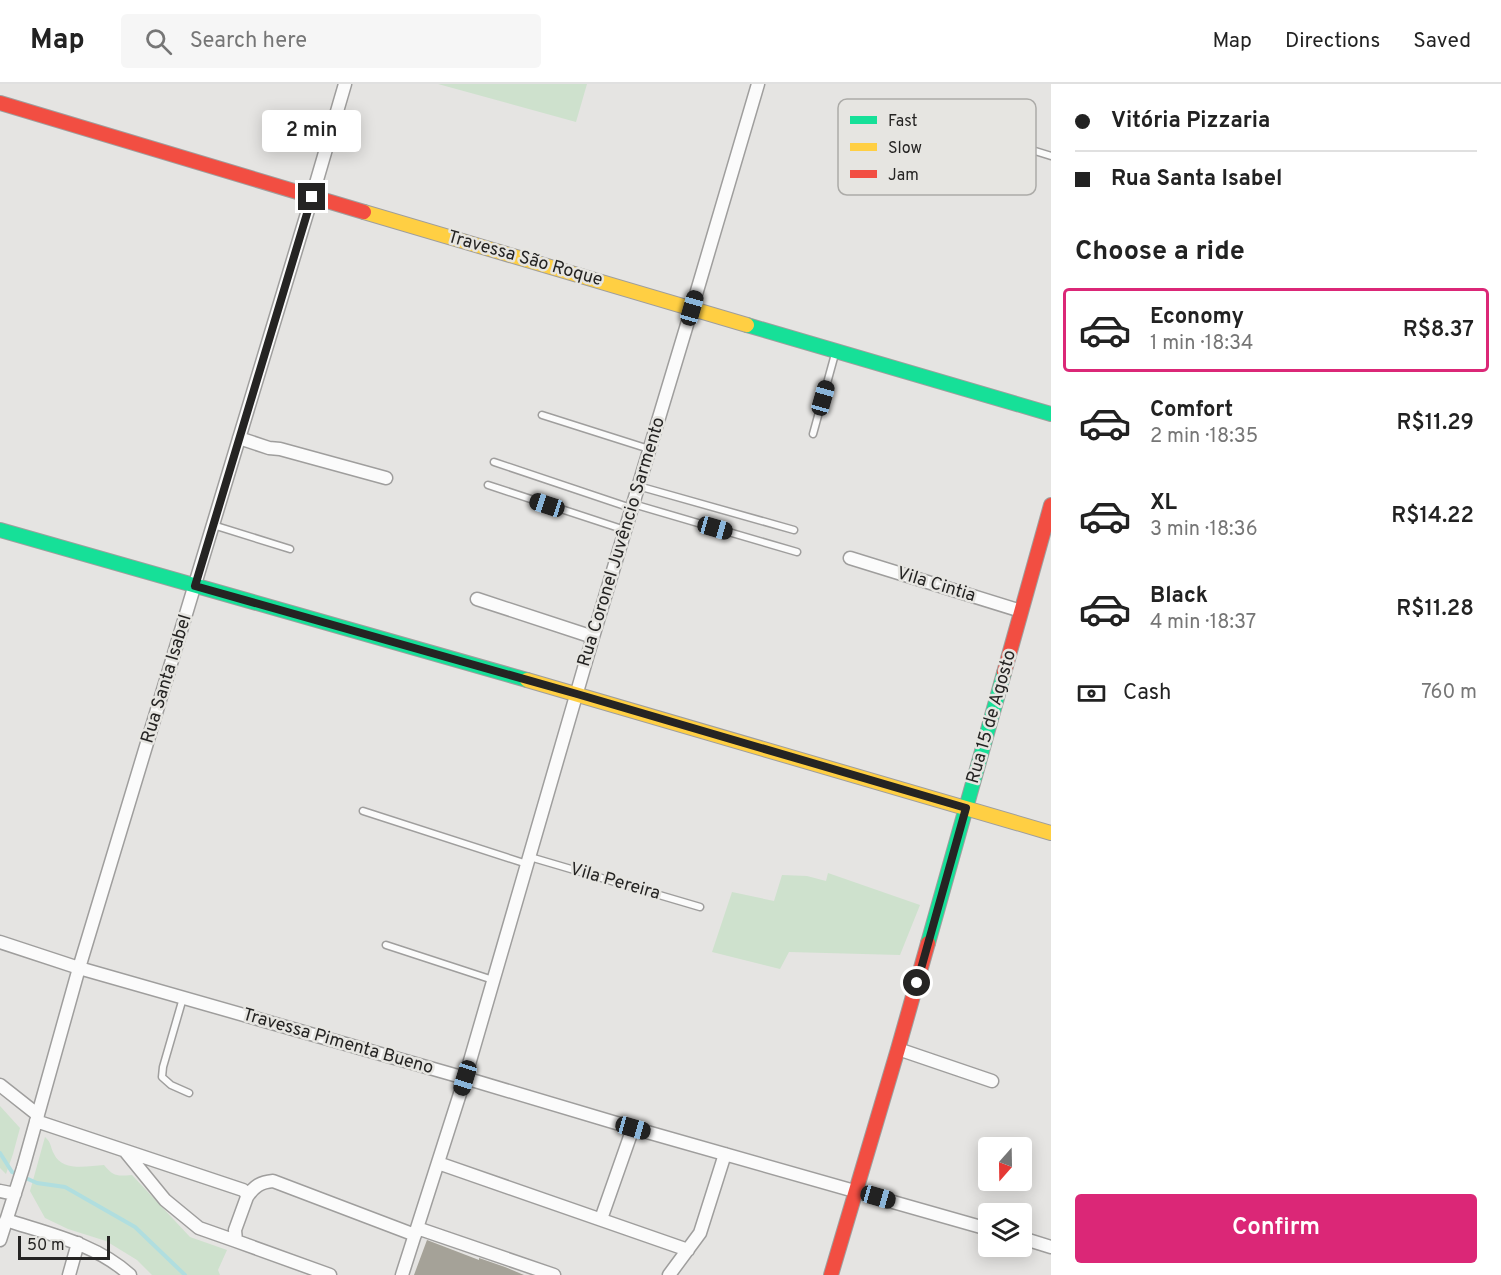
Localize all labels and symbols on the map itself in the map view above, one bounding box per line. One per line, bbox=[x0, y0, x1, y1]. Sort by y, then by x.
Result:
legend bbox=[838, 99, 1036, 195]
callout: 2 min bbox=[262, 110, 362, 152]
text: Fast bbox=[888, 112, 918, 132]
text: Slow bbox=[888, 139, 922, 159]
text: Jam bbox=[888, 166, 919, 186]
route end bbox=[298, 183, 325, 210]
street label: Travessa São Roque bbox=[445, 226, 605, 292]
car bbox=[678, 288, 706, 328]
car bbox=[809, 378, 837, 418]
street label: Rua Coronel Juvêncio Sarmento bbox=[573, 414, 671, 670]
car bbox=[527, 491, 567, 519]
car bbox=[695, 514, 735, 542]
street label: Vila Cintia bbox=[894, 562, 978, 608]
street label: Rua Santa Isabel bbox=[136, 612, 198, 746]
street label: Rua 15 de Agosto bbox=[962, 648, 1022, 786]
street label: Vila Pereira bbox=[567, 858, 663, 906]
route start bbox=[903, 969, 930, 996]
street label: Travessa Pimenta Bueno bbox=[240, 1004, 436, 1080]
car bbox=[451, 1058, 479, 1098]
car bbox=[613, 1114, 653, 1142]
north arrow bbox=[978, 1137, 1032, 1191]
car bbox=[858, 1183, 898, 1211]
scale bar bbox=[18, 1233, 110, 1260]

